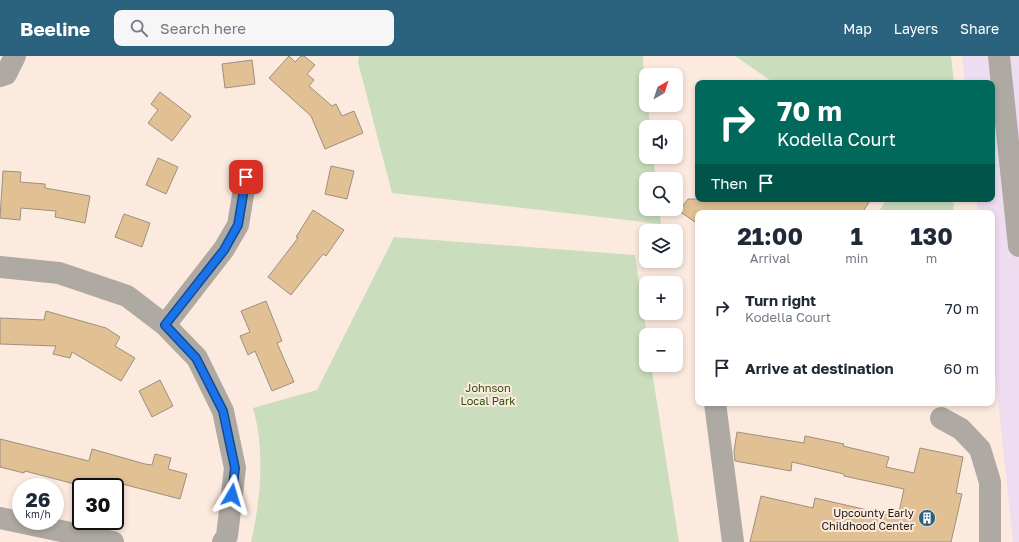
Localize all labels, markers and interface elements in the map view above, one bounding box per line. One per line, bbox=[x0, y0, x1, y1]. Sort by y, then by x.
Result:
search box bbox=[114, 10, 394, 46]
text: Beeline bbox=[20, 17, 90, 40]
icon: search bbox=[128, 17, 150, 39]
text: Search here bbox=[160, 19, 246, 37]
text: Map bbox=[843, 20, 872, 37]
text: Layers bbox=[894, 20, 938, 37]
text: Share bbox=[960, 20, 999, 37]
north arrow bbox=[639, 68, 683, 112]
map controls bbox=[639, 68, 683, 372]
text: 70 m bbox=[777, 94, 842, 127]
icon: right bbox=[711, 96, 763, 148]
button: sound bbox=[639, 120, 683, 164]
text: Kodella Court bbox=[777, 128, 896, 150]
pin bbox=[229, 160, 263, 194]
icon: arrive bbox=[235, 166, 257, 188]
button: search bbox=[639, 172, 683, 216]
icon: arrive bbox=[755, 172, 777, 194]
text: Then bbox=[711, 174, 747, 192]
text: 21:00 bbox=[737, 221, 803, 250]
text: 1 bbox=[850, 221, 863, 250]
text: 130 bbox=[910, 221, 953, 250]
button: layers bbox=[639, 224, 683, 268]
text: Arrival bbox=[750, 250, 790, 266]
text: min bbox=[845, 250, 868, 266]
text: m bbox=[926, 250, 937, 266]
button: + bbox=[639, 276, 683, 320]
text: Turn right bbox=[745, 291, 816, 309]
icon: right bbox=[711, 297, 733, 319]
text: 70 m bbox=[945, 299, 979, 317]
text: Kodella Court bbox=[745, 309, 831, 325]
button: − bbox=[639, 328, 683, 372]
icon: arrive bbox=[711, 357, 733, 379]
text: Arrive at destination bbox=[745, 359, 894, 377]
text: 60 m bbox=[944, 359, 979, 377]
park label: Johnson Local Park bbox=[460, 381, 516, 407]
position arrow bbox=[211, 474, 253, 516]
speed limit sign: 30 bbox=[72, 478, 124, 530]
text: 26 bbox=[26, 487, 50, 511]
place label: Upcounty Early Childhood Center bbox=[822, 506, 915, 532]
text: km/h bbox=[25, 508, 51, 520]
building icon: Upcounty Early Childhood Center bbox=[917, 508, 937, 528]

